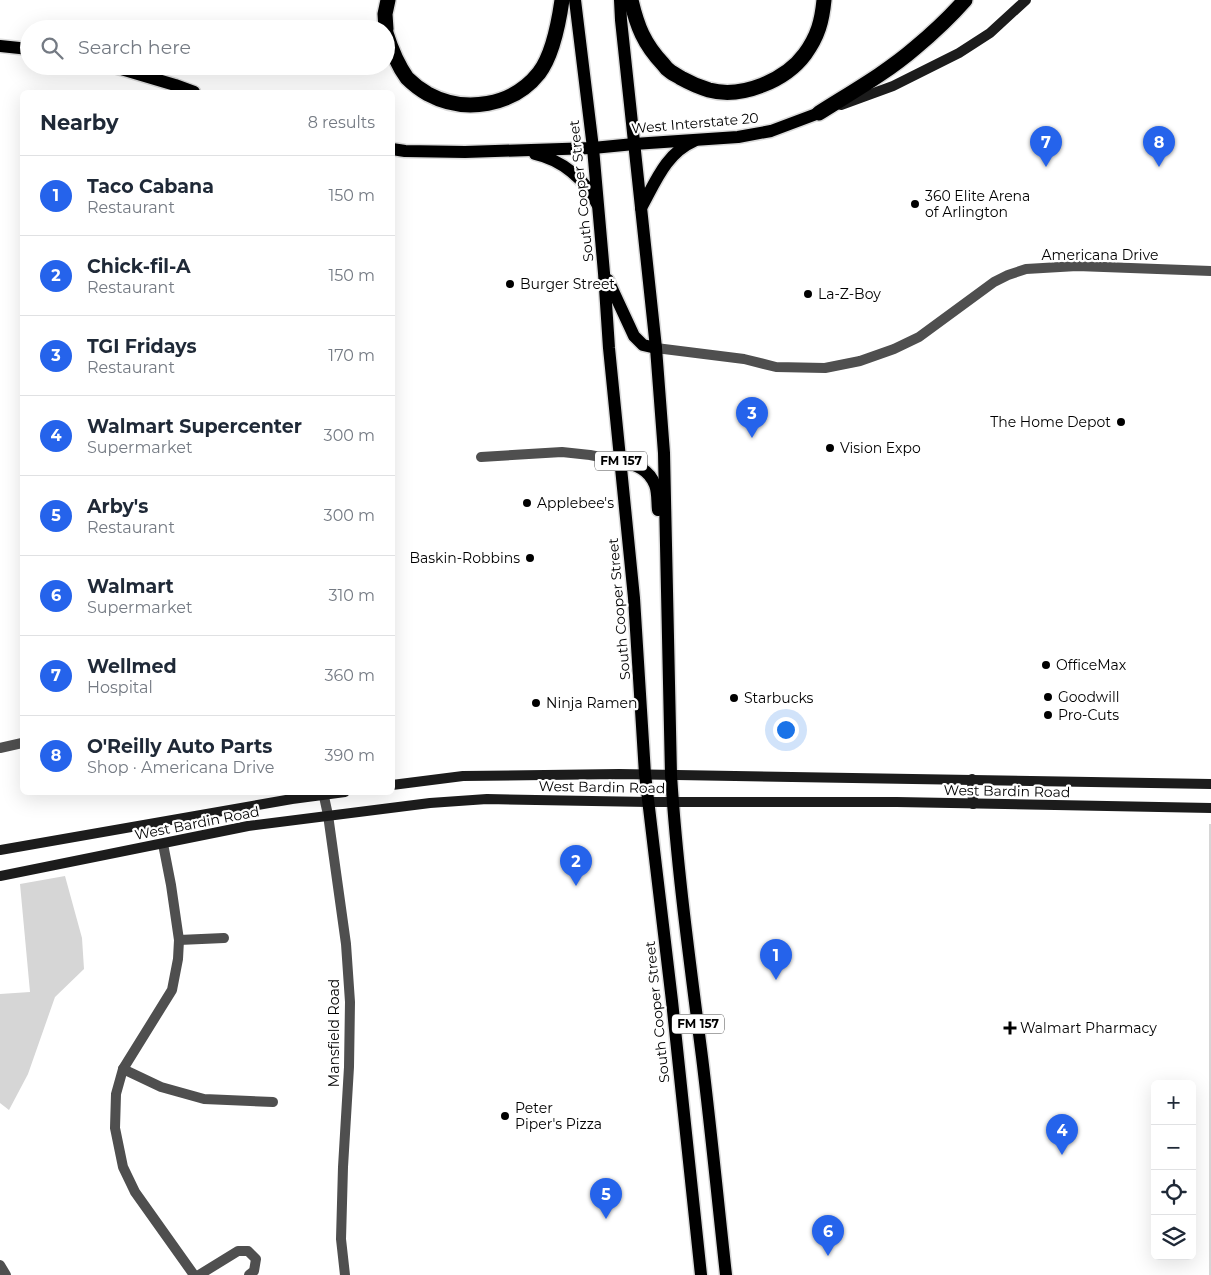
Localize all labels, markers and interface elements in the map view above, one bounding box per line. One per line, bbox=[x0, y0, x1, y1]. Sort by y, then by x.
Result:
search box bbox=[20, 20, 395, 75]
icon: search bbox=[38, 34, 66, 62]
text: Search here bbox=[78, 36, 191, 59]
street label: West Interstate 20 bbox=[631, 108, 759, 138]
text: Nearby bbox=[40, 110, 119, 135]
text: 8 results bbox=[308, 113, 375, 132]
street label: South Cooper Street bbox=[565, 119, 597, 263]
pin: 7 bbox=[1030, 126, 1062, 167]
pin: 8 bbox=[1143, 126, 1175, 167]
text: Taco Cabana bbox=[87, 175, 214, 198]
text: 1 bbox=[53, 186, 59, 205]
text: 150 m bbox=[328, 186, 375, 205]
place label: 360 Elite Arena of Arlington bbox=[925, 187, 1030, 221]
text: Restaurant bbox=[87, 198, 175, 217]
marker: 360 Elite Arena of Arlington bbox=[909, 198, 921, 210]
street label: Americana Drive bbox=[1042, 246, 1158, 264]
text: Chick-fil-A bbox=[87, 255, 191, 278]
text: 2 bbox=[51, 266, 61, 285]
text: 150 m bbox=[328, 266, 375, 285]
place label: Burger Street bbox=[520, 275, 615, 293]
text: Restaurant bbox=[87, 278, 175, 297]
marker: Burger Street bbox=[504, 278, 516, 290]
place label: La-Z-Boy bbox=[818, 285, 881, 303]
marker: La-Z-Boy bbox=[802, 288, 814, 300]
text: TGI Fridays bbox=[87, 335, 197, 358]
text: 3 bbox=[51, 346, 61, 365]
text: 170 m bbox=[328, 346, 375, 365]
text: Restaurant bbox=[87, 358, 175, 377]
pin: 3 bbox=[736, 397, 768, 438]
place label: The Home Depot bbox=[990, 413, 1111, 431]
text: Walmart Supercenter bbox=[87, 415, 302, 438]
marker: The Home Depot bbox=[1115, 416, 1127, 428]
text: 4 bbox=[50, 426, 62, 445]
text: 300 m bbox=[324, 426, 375, 445]
text: Supermarket bbox=[87, 438, 193, 457]
place label: Vision Expo bbox=[840, 439, 921, 457]
marker: Vision Expo bbox=[824, 442, 836, 454]
road number: FM 157 bbox=[595, 452, 647, 471]
place label: Applebee's bbox=[537, 494, 614, 512]
text: Arby's bbox=[87, 495, 148, 518]
marker: Applebee's bbox=[521, 497, 533, 509]
text: 5 bbox=[51, 506, 61, 525]
text: 300 m bbox=[324, 506, 375, 525]
text: Restaurant bbox=[87, 518, 175, 537]
street label: South Cooper Street bbox=[604, 537, 634, 681]
place label: Baskin-Robbins bbox=[409, 549, 520, 567]
marker: Baskin-Robbins bbox=[524, 552, 536, 564]
text: Walmart bbox=[87, 575, 174, 598]
text: 6 bbox=[51, 586, 61, 605]
text: 310 m bbox=[328, 586, 375, 605]
text: Supermarket bbox=[87, 598, 193, 617]
text: Wellmed bbox=[87, 655, 177, 678]
place label: OfficeMax bbox=[1056, 656, 1127, 674]
marker: OfficeMax bbox=[1040, 659, 1052, 671]
text: 7 bbox=[51, 666, 61, 685]
text: 360 m bbox=[324, 666, 375, 685]
text: Hospital bbox=[87, 678, 153, 697]
place label: Goodwill bbox=[1058, 688, 1119, 706]
place label: Starbucks bbox=[744, 689, 814, 707]
marker: Goodwill bbox=[1042, 691, 1054, 703]
marker: Starbucks bbox=[728, 692, 740, 704]
place label: Ninja Ramen bbox=[546, 694, 637, 712]
marker: Ninja Ramen bbox=[530, 697, 542, 709]
place label: Pro-Cuts bbox=[1058, 706, 1119, 724]
marker: Pro-Cuts bbox=[1042, 709, 1054, 721]
your location bbox=[773, 717, 799, 743]
text: O'Reilly Auto Parts bbox=[87, 735, 272, 758]
text: 8 bbox=[51, 746, 61, 765]
text: 390 m bbox=[324, 746, 375, 765]
text: Shop · Americana Drive bbox=[87, 758, 274, 777]
street label: West Bardin Road bbox=[539, 777, 665, 797]
street label: West Bardin Road bbox=[944, 781, 1070, 801]
street label: West Bardin Road bbox=[133, 802, 261, 844]
pin: 2 bbox=[560, 845, 592, 886]
pin: 1 bbox=[760, 939, 792, 980]
street label: South Cooper Street bbox=[641, 940, 673, 1084]
street label: Mansfield Road bbox=[325, 979, 343, 1087]
road number: FM 157 bbox=[672, 1014, 724, 1034]
place label: Walmart Pharmacy bbox=[1020, 1019, 1157, 1037]
marker: Walmart Pharmacy bbox=[1004, 1022, 1016, 1034]
map controls bbox=[1151, 1080, 1196, 1260]
button: + bbox=[1151, 1080, 1196, 1125]
place label: Peter Piper's Pizza bbox=[515, 1099, 602, 1133]
marker: Peter Piper's Pizza bbox=[499, 1110, 511, 1122]
pin: 4 bbox=[1046, 1114, 1078, 1155]
button: − bbox=[1151, 1125, 1196, 1170]
button: locate bbox=[1151, 1170, 1196, 1215]
pin: 5 bbox=[590, 1178, 622, 1219]
pin: 6 bbox=[812, 1215, 844, 1256]
button: layers bbox=[1151, 1215, 1196, 1260]

